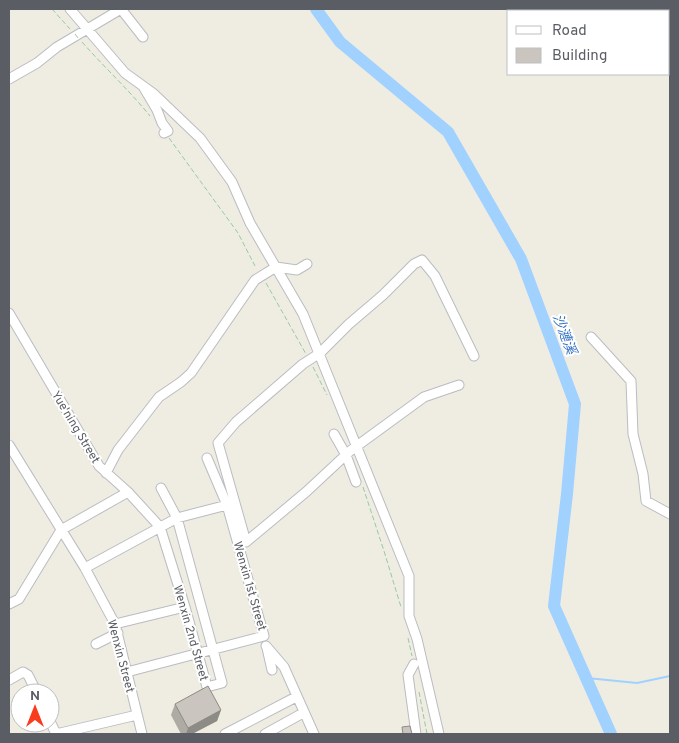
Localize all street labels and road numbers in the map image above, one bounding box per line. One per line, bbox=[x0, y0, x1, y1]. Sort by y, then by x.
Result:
street label: Yue'ning Street bbox=[47, 388, 103, 467]
street label: Wenxin 1st Street bbox=[229, 540, 269, 633]
street label: Wenxin 2nd Street bbox=[169, 583, 211, 683]
street label: Wenxin Street bbox=[103, 618, 137, 695]

